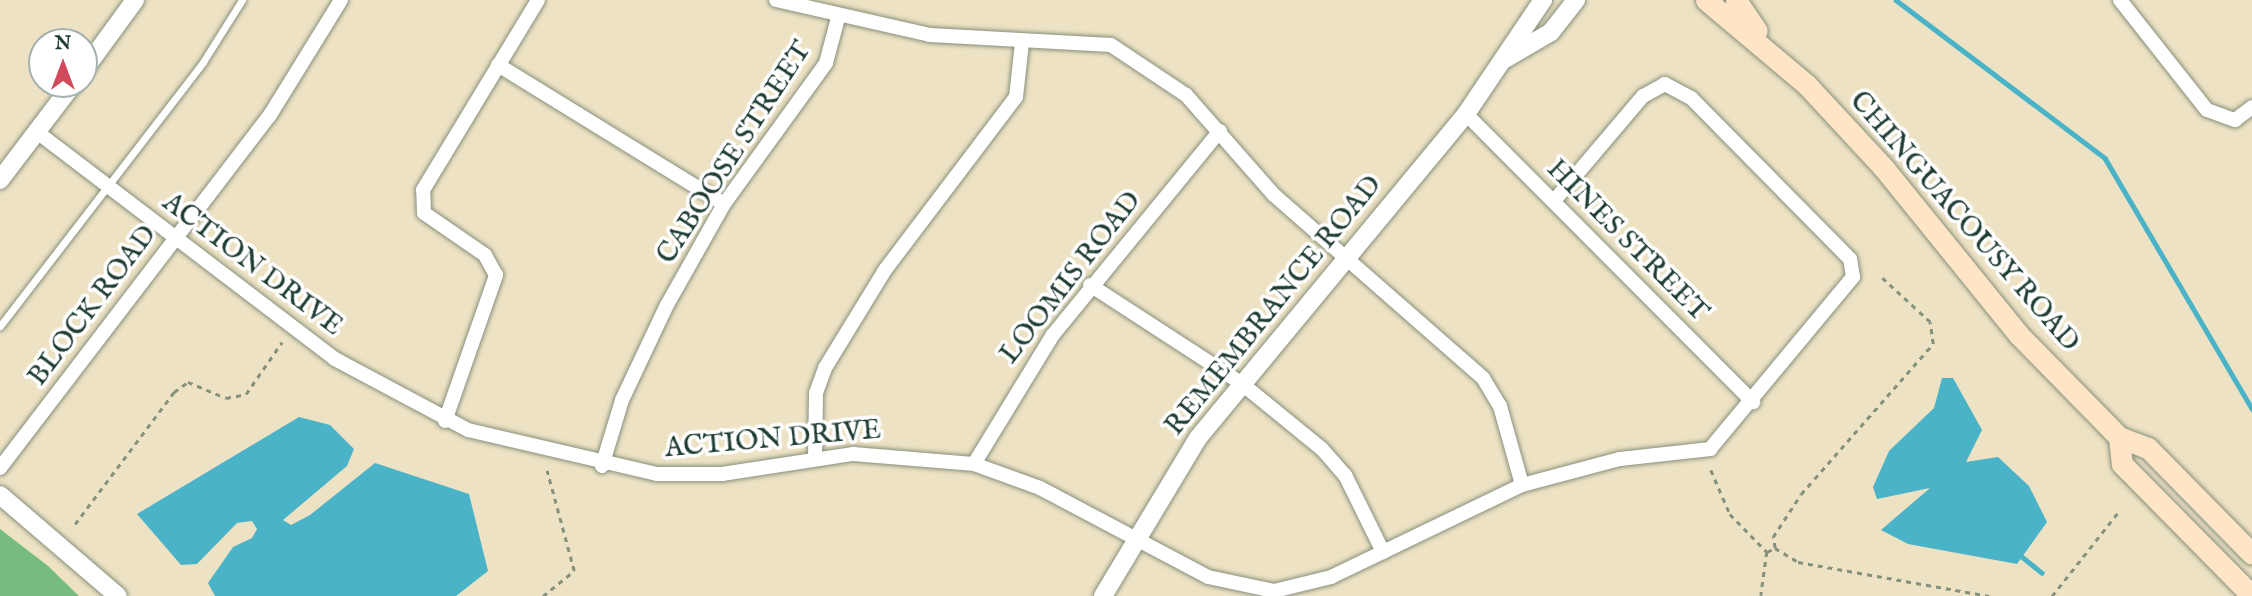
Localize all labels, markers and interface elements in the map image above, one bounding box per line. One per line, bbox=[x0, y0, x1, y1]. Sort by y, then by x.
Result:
north arrow bbox=[28, 28, 98, 98]
text: N bbox=[55, 32, 71, 56]
street label: CABOOSE STREET bbox=[650, 35, 820, 271]
street label: CHINGUACOUSY ROAD bbox=[1842, 85, 2086, 359]
street label: HINES STREET bbox=[1539, 153, 1715, 329]
street label: REMEMBRANCE ROAD bbox=[1159, 169, 1389, 443]
street label: LOOMIS ROAD bbox=[993, 185, 1149, 371]
street label: ACTION DRIVE bbox=[155, 186, 349, 344]
street label: BLOCK ROAD bbox=[22, 219, 164, 393]
street label: ACTION DRIVE bbox=[664, 414, 882, 466]

